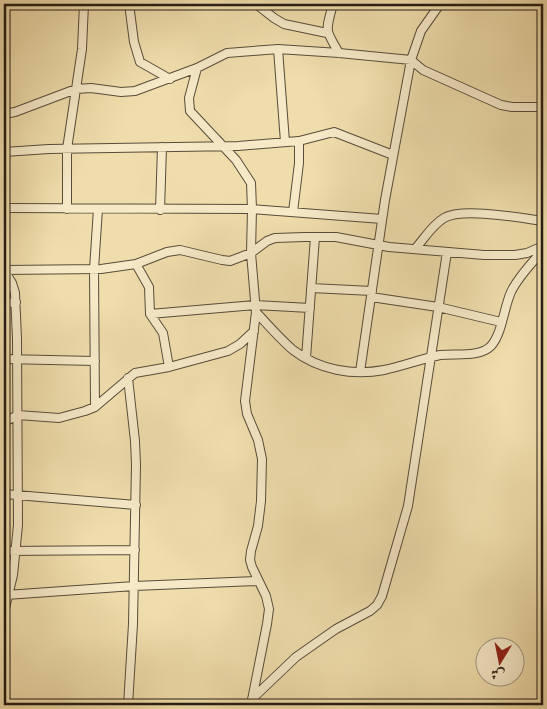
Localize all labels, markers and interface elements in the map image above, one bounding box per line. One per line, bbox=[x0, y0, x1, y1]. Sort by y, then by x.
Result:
north arrow bbox=[474, 636, 524, 686]
text: ش bbox=[490, 666, 506, 682]

